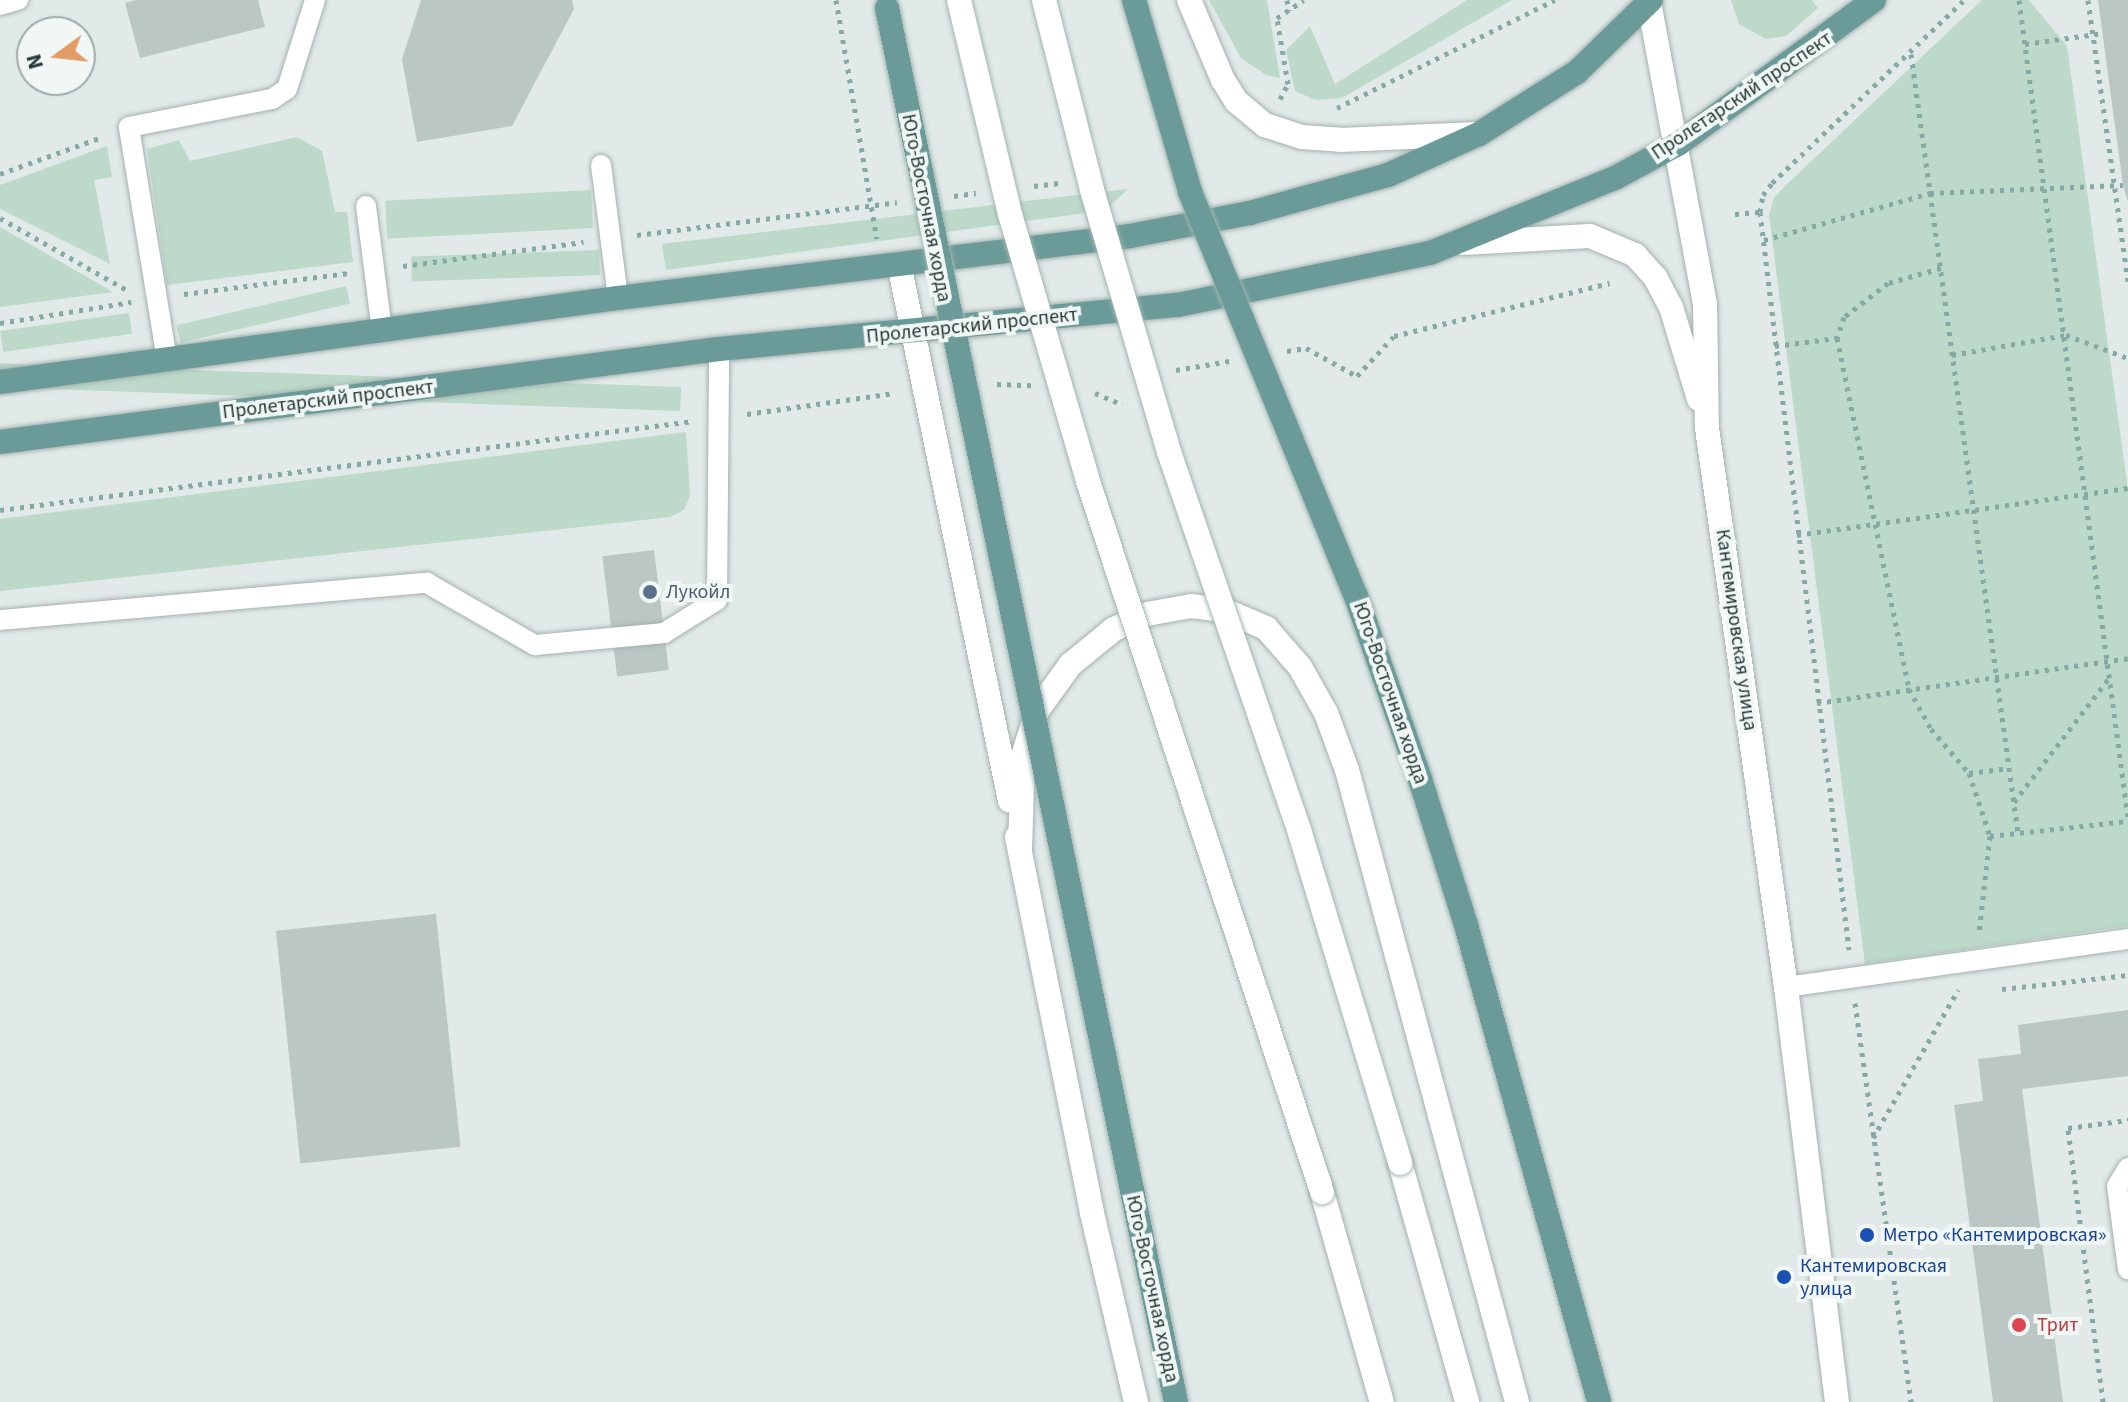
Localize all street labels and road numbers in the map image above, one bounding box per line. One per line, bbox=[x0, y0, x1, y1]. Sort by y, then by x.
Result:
street label: Пролетарский проспект bbox=[1647, 27, 1837, 165]
street label: Юго-Восточная хорда bbox=[896, 112, 956, 304]
street label: Пролетарский проспект bbox=[865, 303, 1079, 349]
street label: Пролетарский проспект bbox=[221, 375, 435, 425]
street label: Кантемировская улица bbox=[1710, 528, 1762, 732]
street label: Юго-Восточная хорда bbox=[1348, 599, 1432, 787]
street label: Юго-Восточная хорда bbox=[1120, 1193, 1184, 1385]

